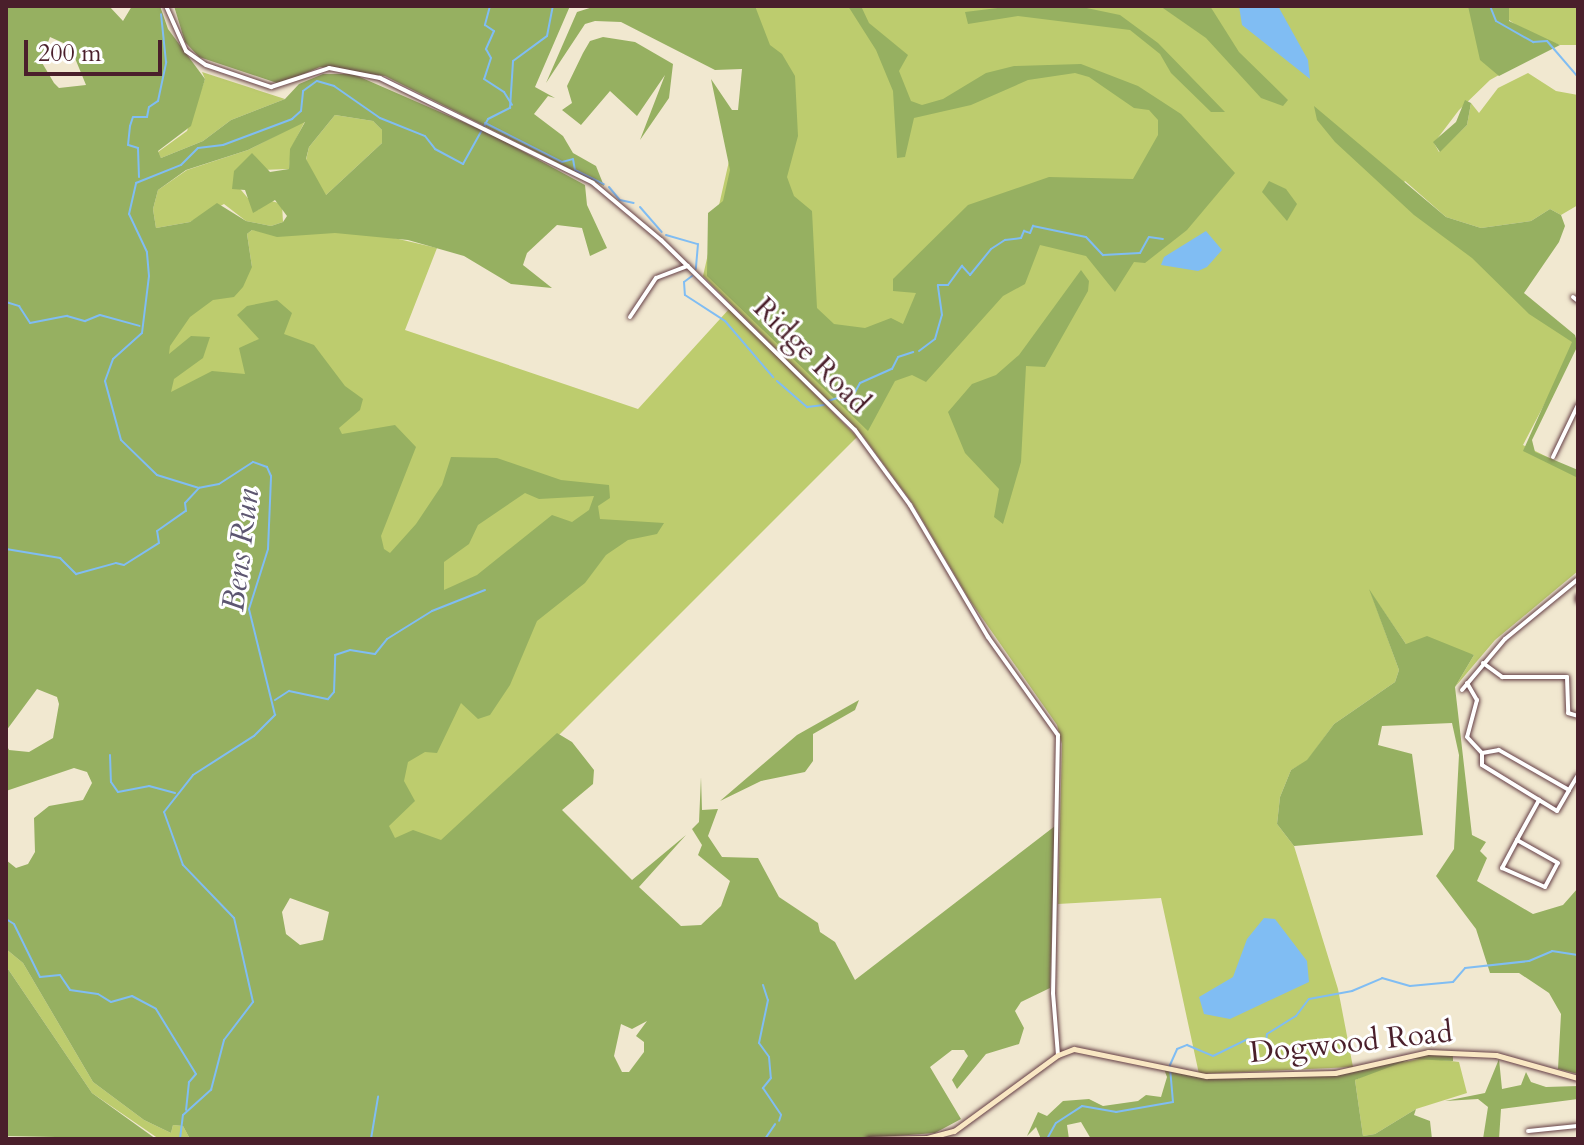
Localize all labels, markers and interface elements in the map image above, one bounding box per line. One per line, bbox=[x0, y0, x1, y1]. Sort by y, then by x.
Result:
scale bar bbox=[28, 24, 166, 74]
text: 200 m bbox=[38, 37, 102, 70]
street label: Ridge Road bbox=[745, 290, 877, 422]
water label: Bens Run bbox=[214, 486, 268, 614]
street label: Dogwood Road bbox=[1248, 1014, 1454, 1072]

